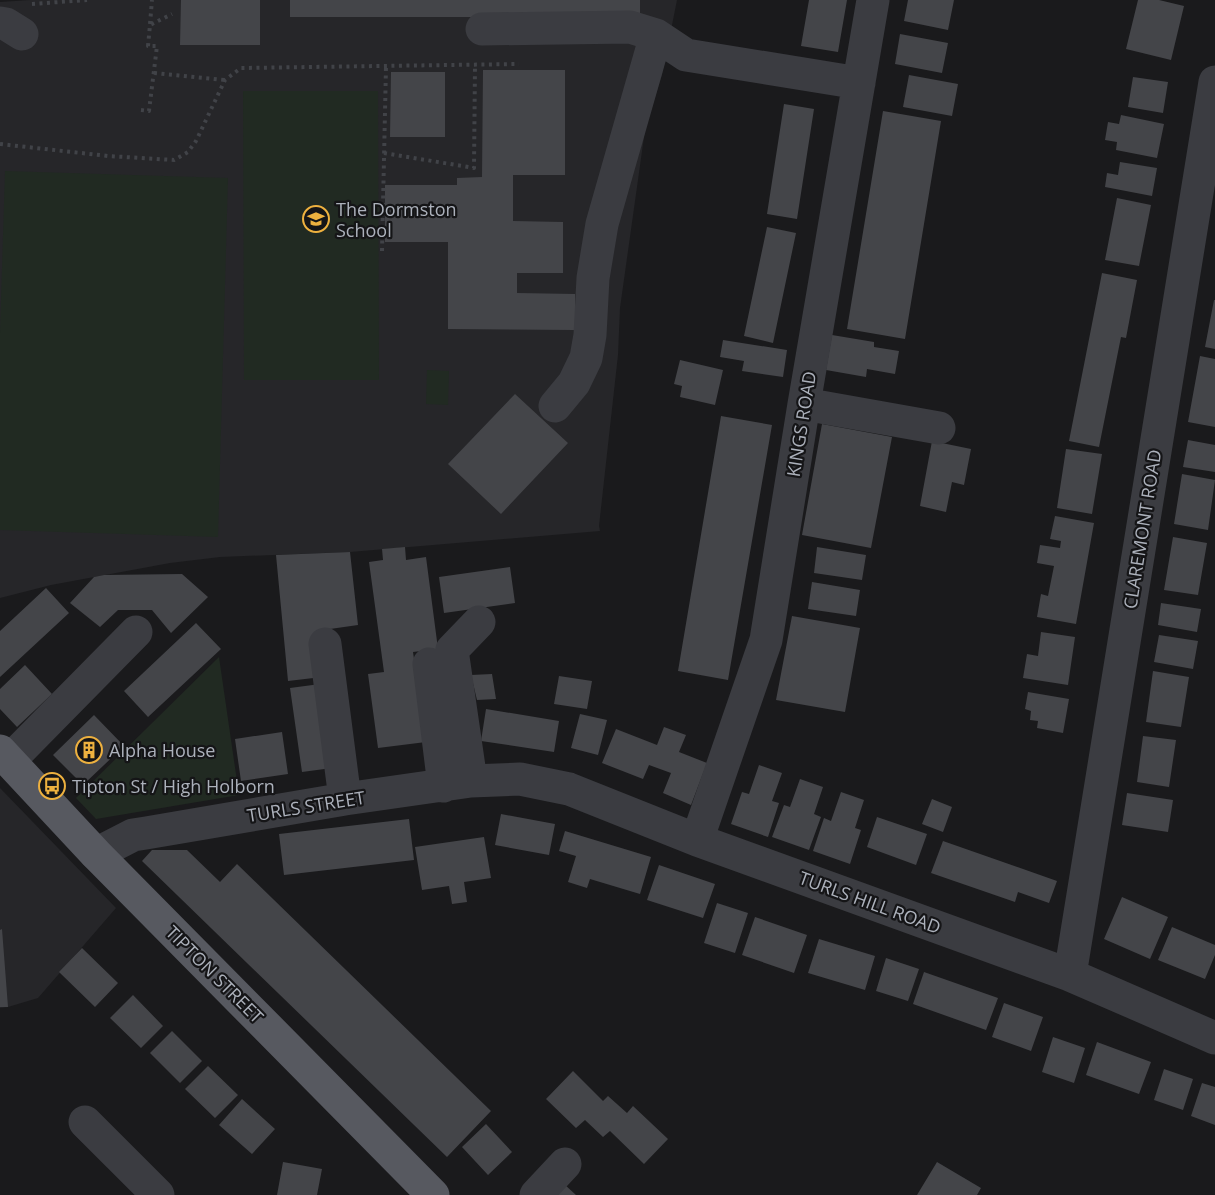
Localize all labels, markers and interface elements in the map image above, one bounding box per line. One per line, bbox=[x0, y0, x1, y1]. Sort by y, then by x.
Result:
place label: The Dormston School bbox=[336, 197, 457, 242]
school or university icon: The Dormston School bbox=[301, 204, 331, 234]
street label: KINGS ROAD bbox=[781, 369, 821, 479]
street label: CLAREMONT ROAD bbox=[1118, 448, 1166, 610]
building icon: Alpha House bbox=[74, 735, 104, 765]
place label: Alpha House bbox=[109, 738, 215, 762]
bus stop icon: Tipton St / High Holborn bbox=[37, 771, 67, 801]
place label: Tipton St / High Holborn bbox=[72, 774, 275, 798]
street label: TURLS STREET bbox=[245, 785, 367, 827]
street label: TURLS HILL ROAD bbox=[796, 865, 944, 939]
street label: TIPTON STREET bbox=[161, 920, 269, 1028]

